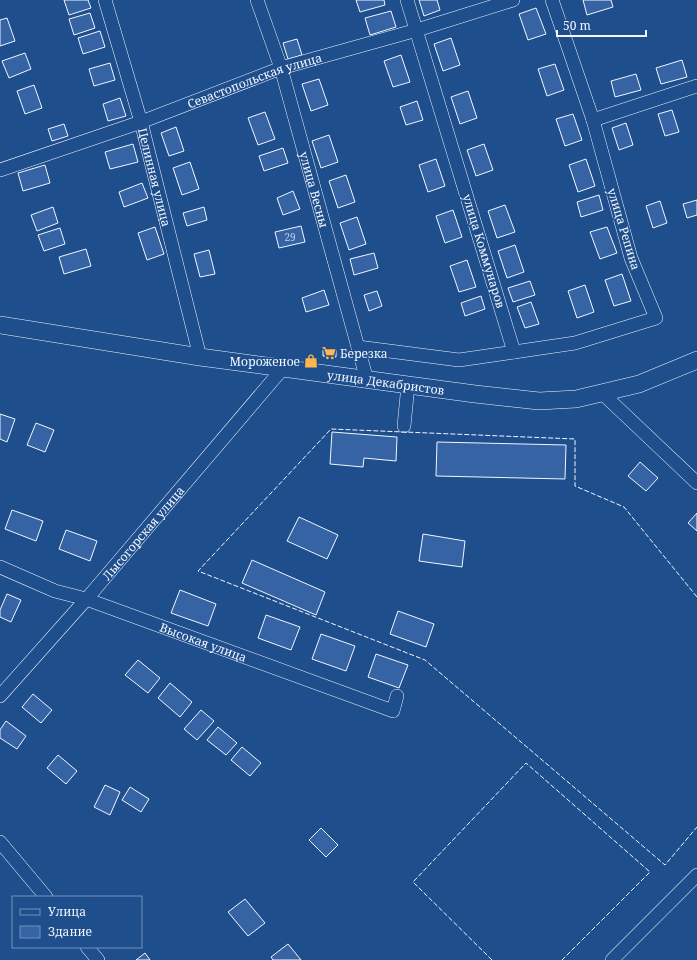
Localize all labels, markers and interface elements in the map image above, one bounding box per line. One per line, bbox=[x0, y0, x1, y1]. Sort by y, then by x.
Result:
scale bar bbox=[557, 12, 646, 38]
text: 50 m bbox=[563, 17, 591, 34]
street label: Севастопольская улица bbox=[185, 48, 324, 112]
street label: Целинная улица bbox=[134, 126, 175, 228]
street label: улица Весны bbox=[296, 149, 333, 230]
street label: улица Репина bbox=[603, 186, 645, 272]
street label: улица Коммунаров bbox=[459, 192, 510, 310]
house number: 29 bbox=[284, 230, 296, 244]
supermarket icon: Березка bbox=[321, 345, 337, 361]
place label: Березка bbox=[340, 345, 388, 362]
place label: Мороженое bbox=[230, 353, 300, 370]
shop icon: Мороженое bbox=[303, 353, 319, 369]
street label: улица Декабристов bbox=[326, 366, 446, 398]
street label: Лысогорская улица bbox=[98, 482, 188, 583]
street label: Высокая улица bbox=[157, 618, 249, 666]
legend bbox=[12, 896, 142, 948]
text: Улица bbox=[48, 903, 86, 920]
text: Здание bbox=[48, 923, 92, 940]

